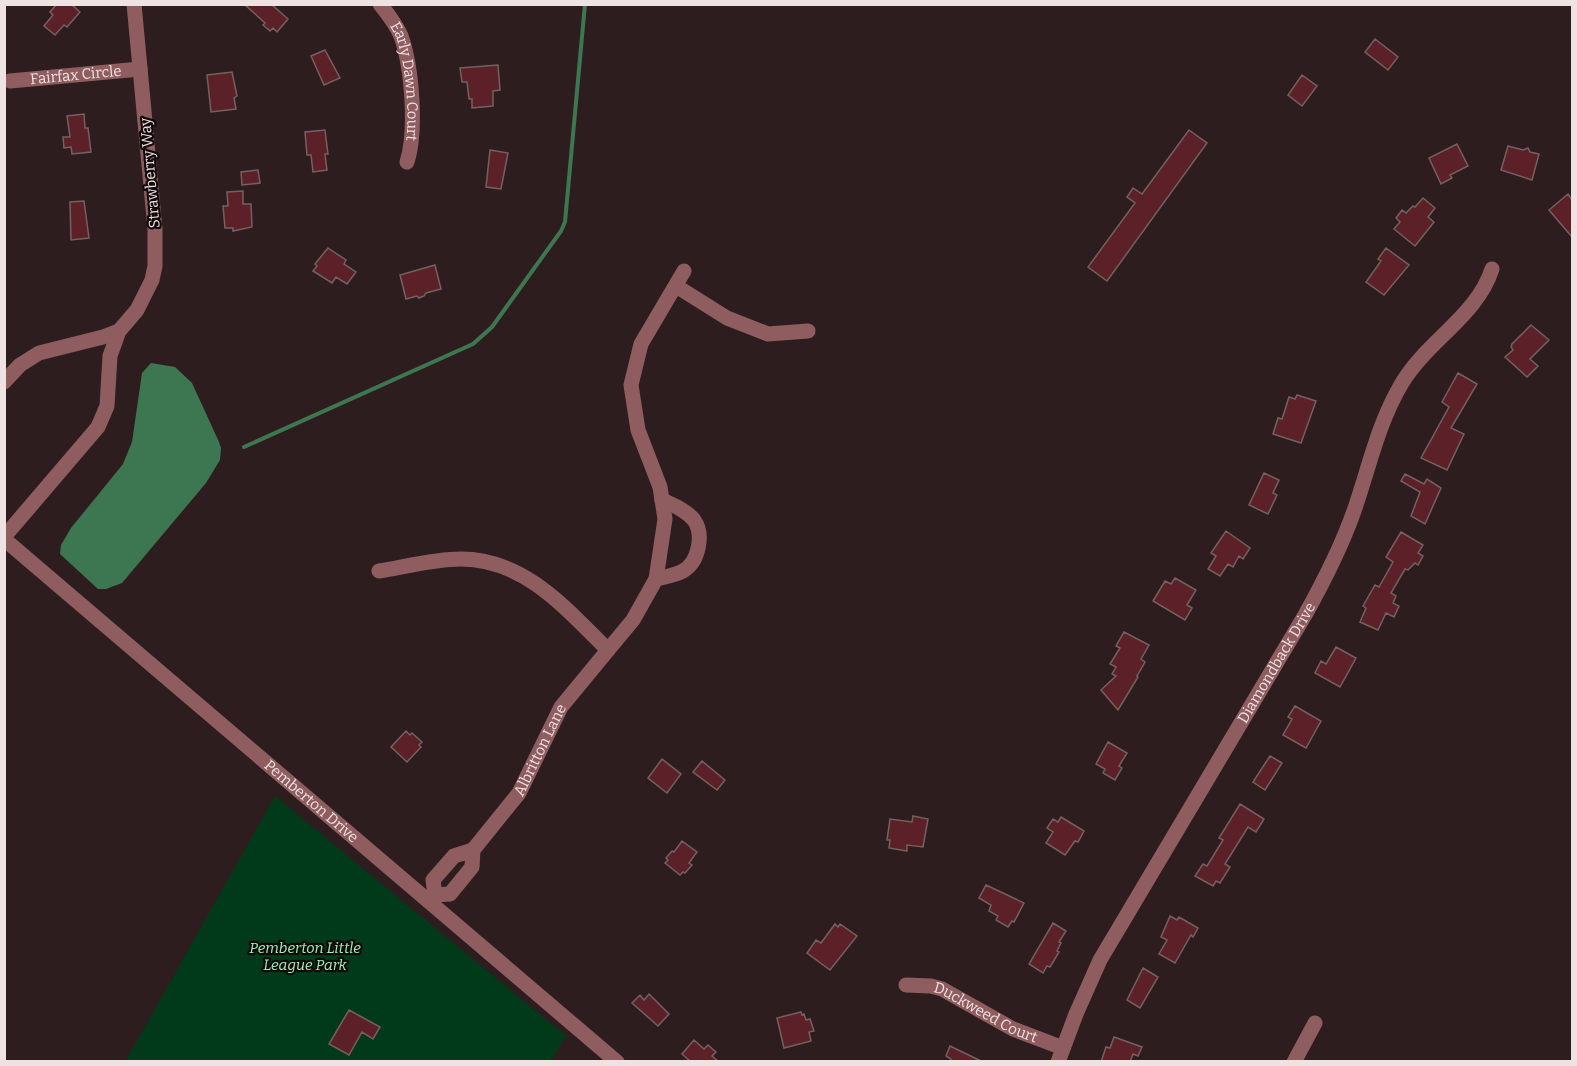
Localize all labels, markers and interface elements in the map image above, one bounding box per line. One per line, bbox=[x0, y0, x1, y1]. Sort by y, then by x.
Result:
street label: Early Dawn Court bbox=[386, 18, 421, 142]
street label: Fairfax Circle bbox=[29, 62, 122, 88]
street label: Strawberry Way bbox=[136, 117, 164, 229]
street label: Diamondback Drive bbox=[1234, 599, 1319, 726]
street label: Albritton Lane bbox=[510, 701, 570, 799]
street label: Pemberton Drive bbox=[261, 756, 362, 846]
park label: Pemberton Little League Park bbox=[249, 939, 361, 974]
street label: Duckweed Court bbox=[932, 978, 1041, 1047]

